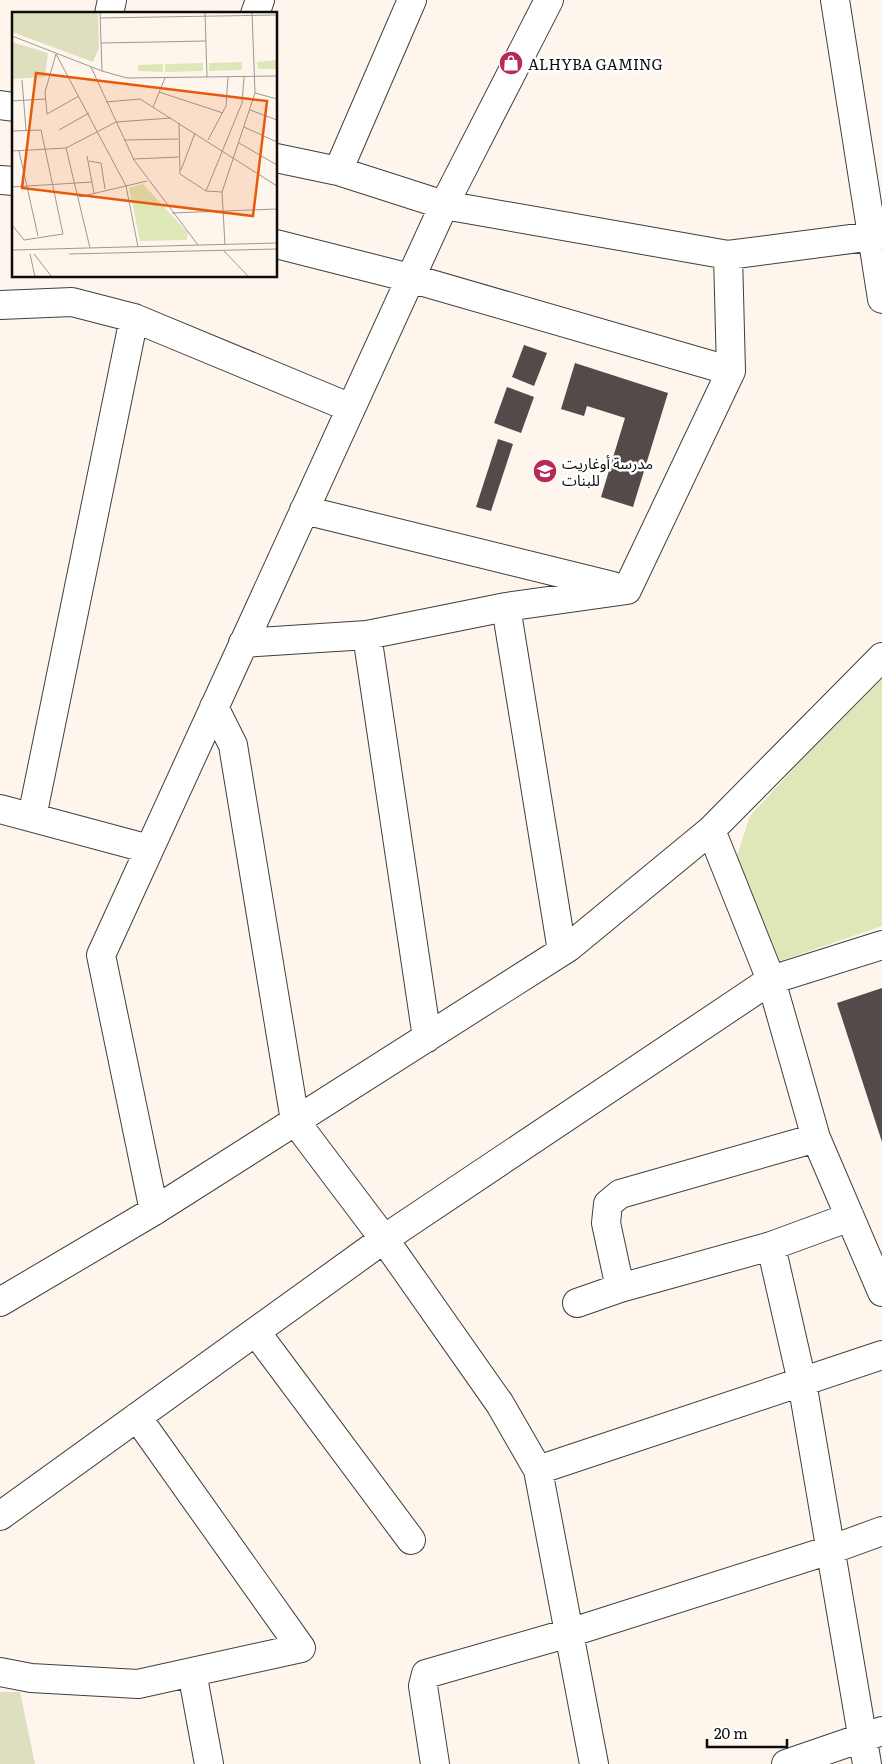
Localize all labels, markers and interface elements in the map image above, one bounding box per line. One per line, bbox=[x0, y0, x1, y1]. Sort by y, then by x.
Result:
inset map bbox=[12, 12, 278, 278]
shop icon: ALHYBA GAMING bbox=[498, 50, 524, 76]
place label: ALHYBA GAMING bbox=[528, 52, 663, 75]
place label: مدرسة أوغاريت للبنات bbox=[562, 451, 653, 491]
school or university icon: مدرسة أوغاريت للبنات bbox=[532, 458, 558, 484]
scale bar bbox=[707, 1716, 787, 1748]
text: 20 m bbox=[714, 1721, 748, 1744]

